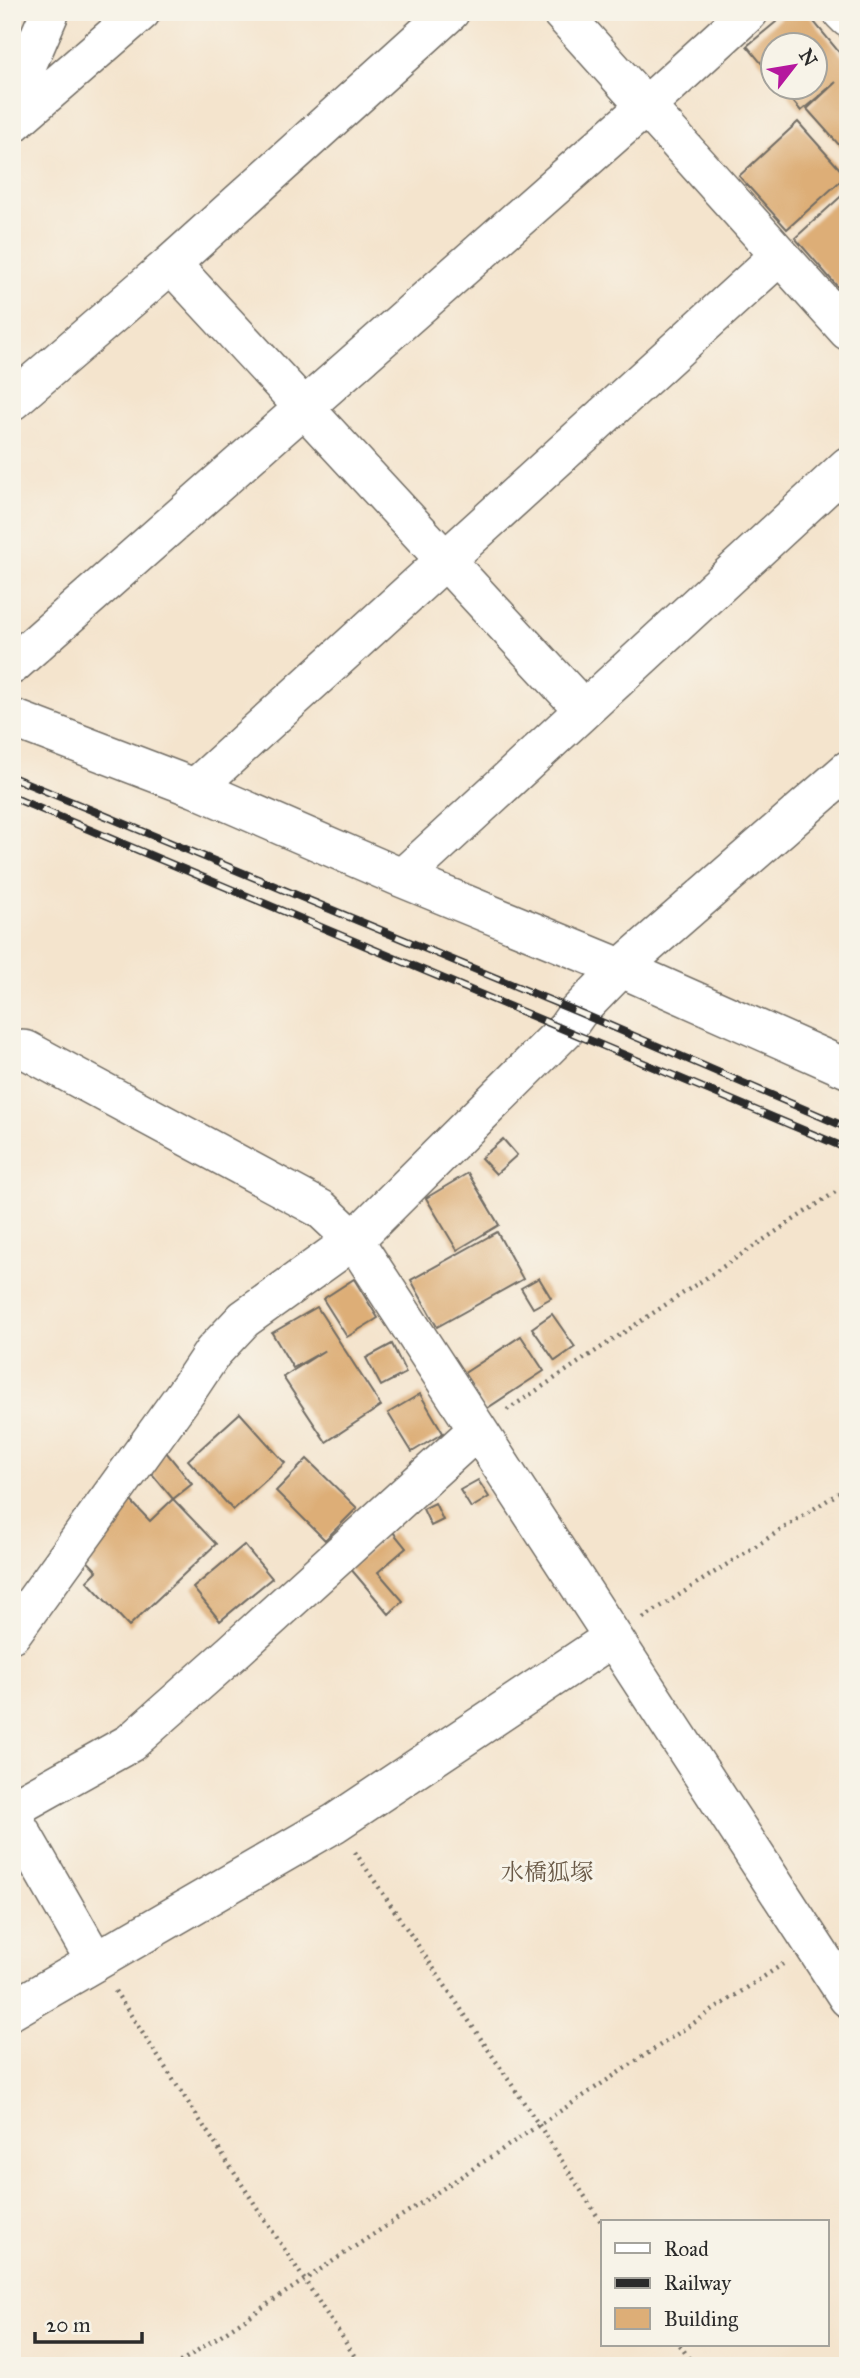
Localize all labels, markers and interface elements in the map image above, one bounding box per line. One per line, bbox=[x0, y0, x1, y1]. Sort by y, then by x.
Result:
north arrow bbox=[758, 32, 828, 102]
text: N bbox=[794, 45, 822, 70]
district label: 水橋狐塚 bbox=[501, 1858, 593, 1886]
legend bbox=[601, 2220, 828, 2346]
text: Road bbox=[664, 2236, 709, 2262]
text: Railway bbox=[664, 2270, 732, 2296]
scale bar bbox=[35, 2301, 142, 2345]
text: Building bbox=[664, 2306, 738, 2332]
text: 20 m bbox=[46, 2312, 91, 2338]

